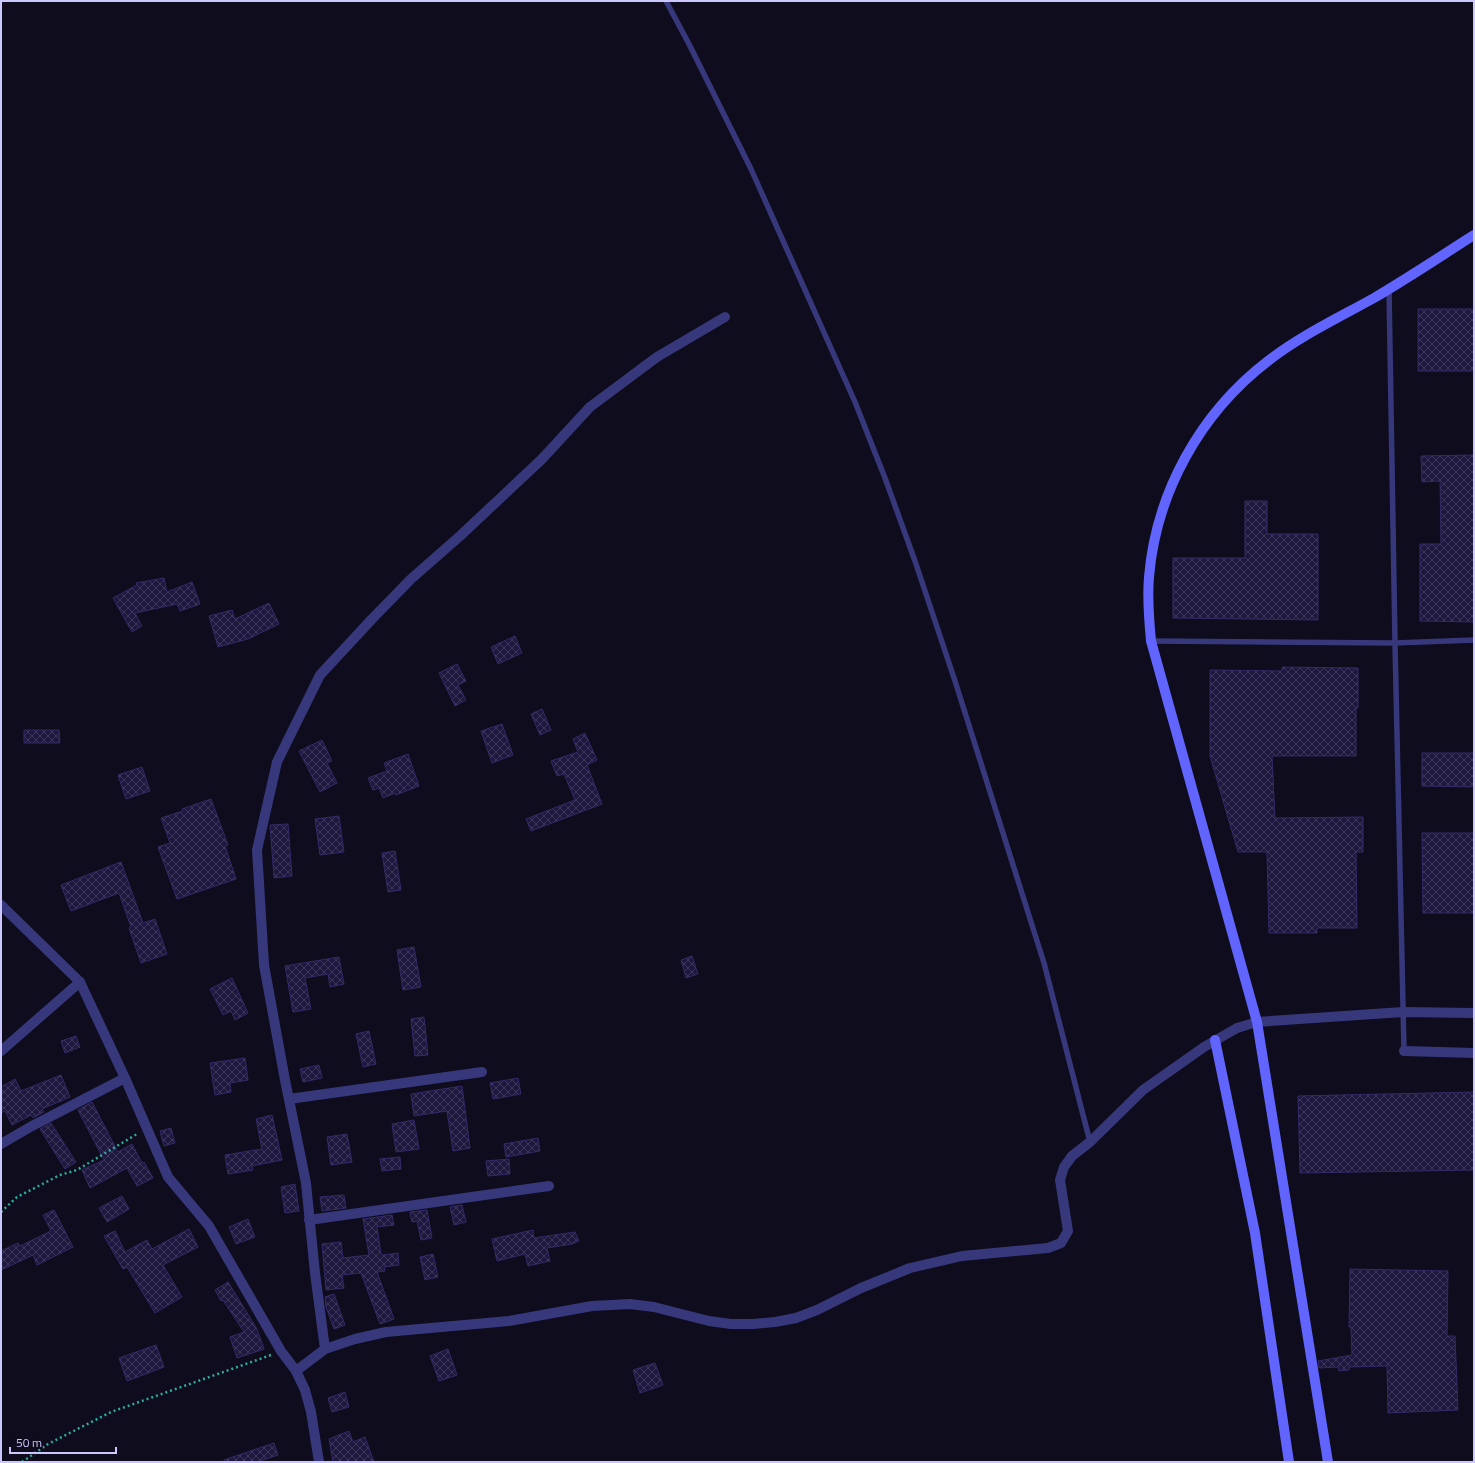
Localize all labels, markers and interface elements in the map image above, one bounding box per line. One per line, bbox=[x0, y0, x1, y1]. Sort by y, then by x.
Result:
scale bar bbox=[10, 1429, 116, 1455]
text: 50 m bbox=[16, 1433, 42, 1452]

